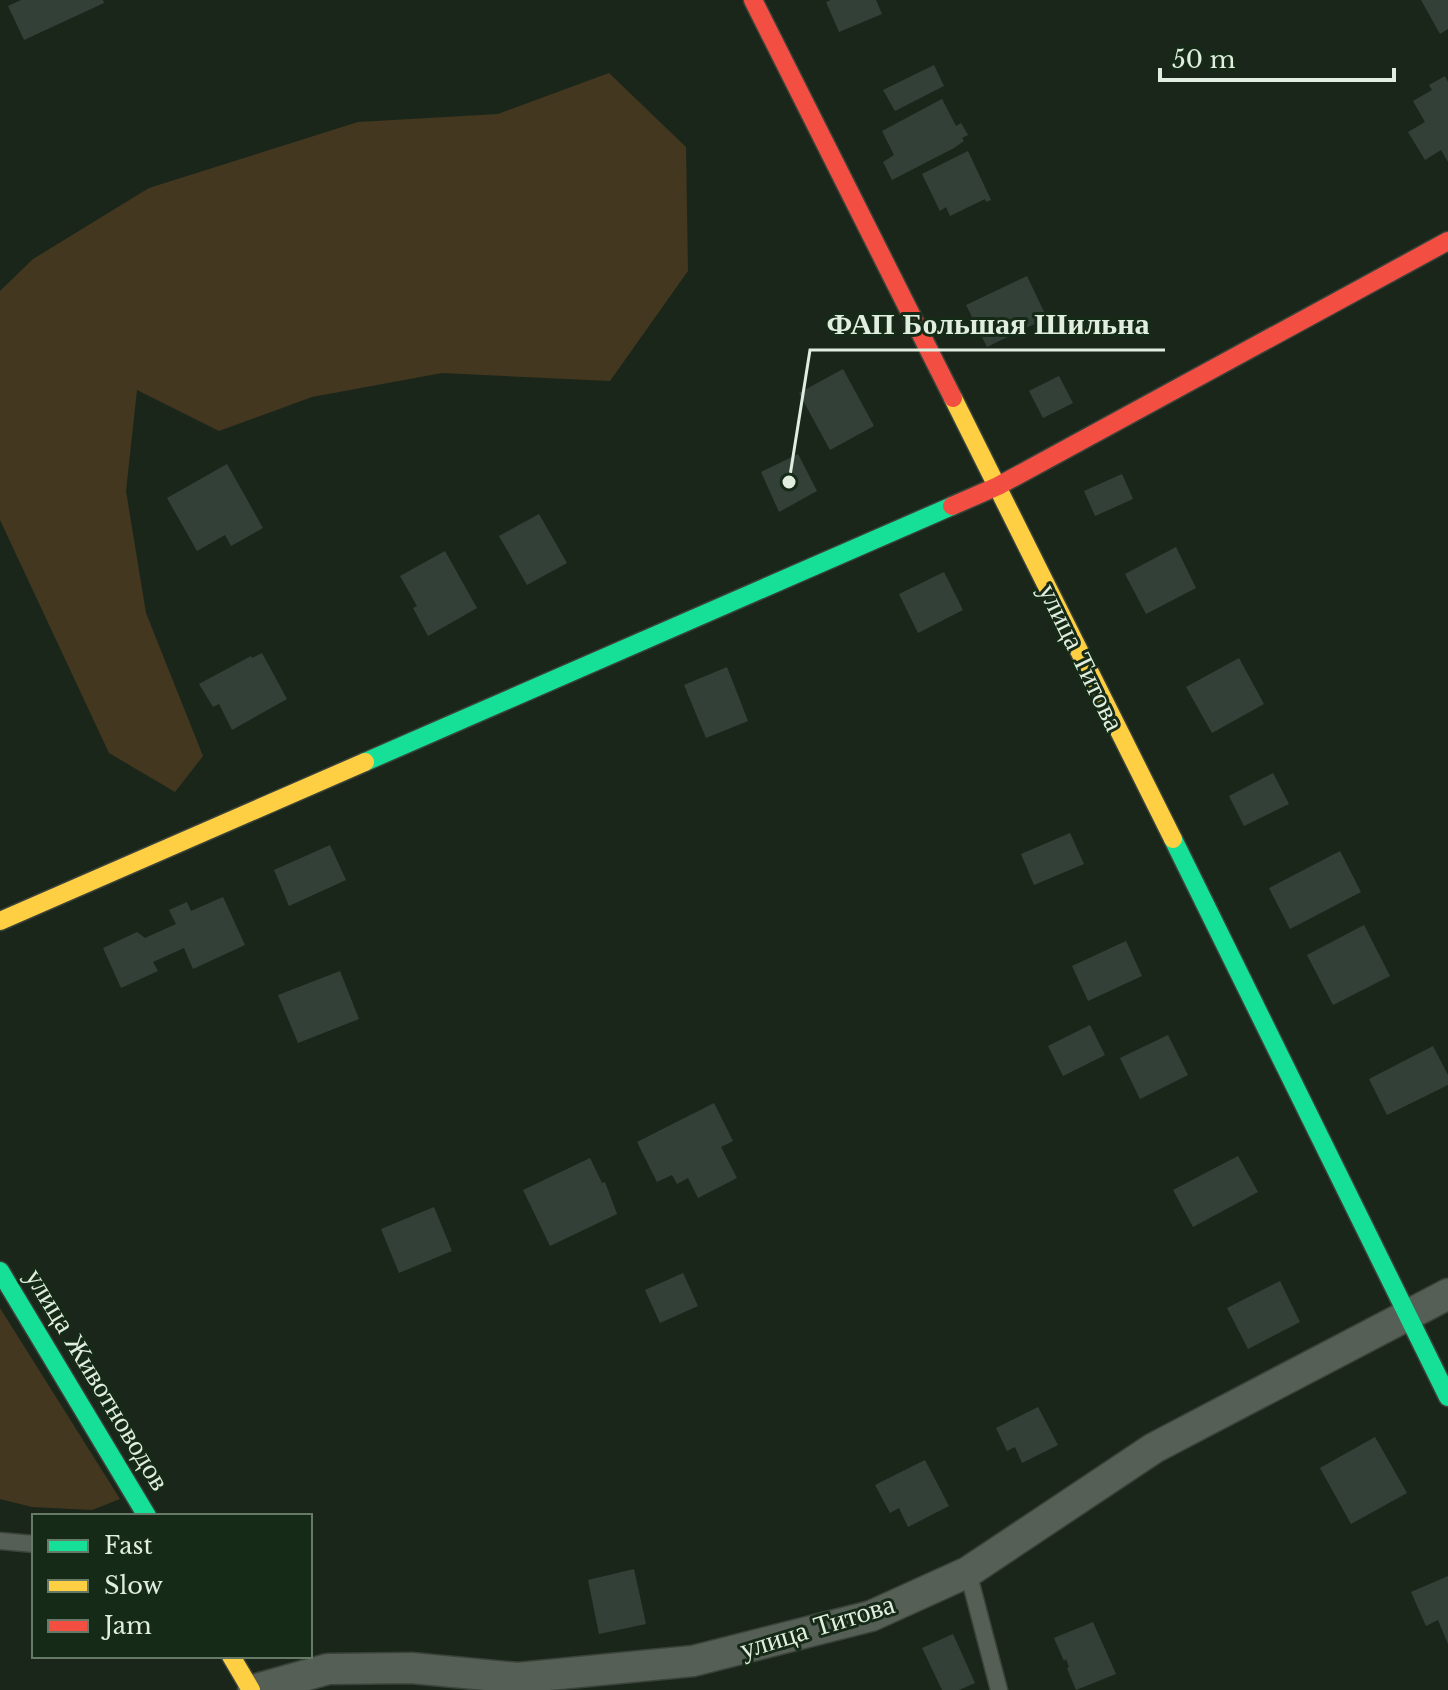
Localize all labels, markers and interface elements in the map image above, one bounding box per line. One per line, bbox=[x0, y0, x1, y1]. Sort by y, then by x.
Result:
scale bar bbox=[1160, 32, 1394, 82]
text: 50 m bbox=[1172, 45, 1236, 74]
callout: ФАП Большая Шильна bbox=[810, 296, 1165, 350]
text: ФАП Большая Шильна bbox=[827, 305, 1150, 342]
street label: улица Титова bbox=[1031, 578, 1133, 737]
street label: улица Животноводов bbox=[17, 1262, 178, 1497]
legend bbox=[32, 1514, 312, 1658]
text: Fast bbox=[104, 1531, 152, 1560]
text: Slow bbox=[104, 1571, 163, 1600]
street label: улица Титова bbox=[736, 1586, 899, 1667]
text: Jam bbox=[101, 1611, 152, 1640]

